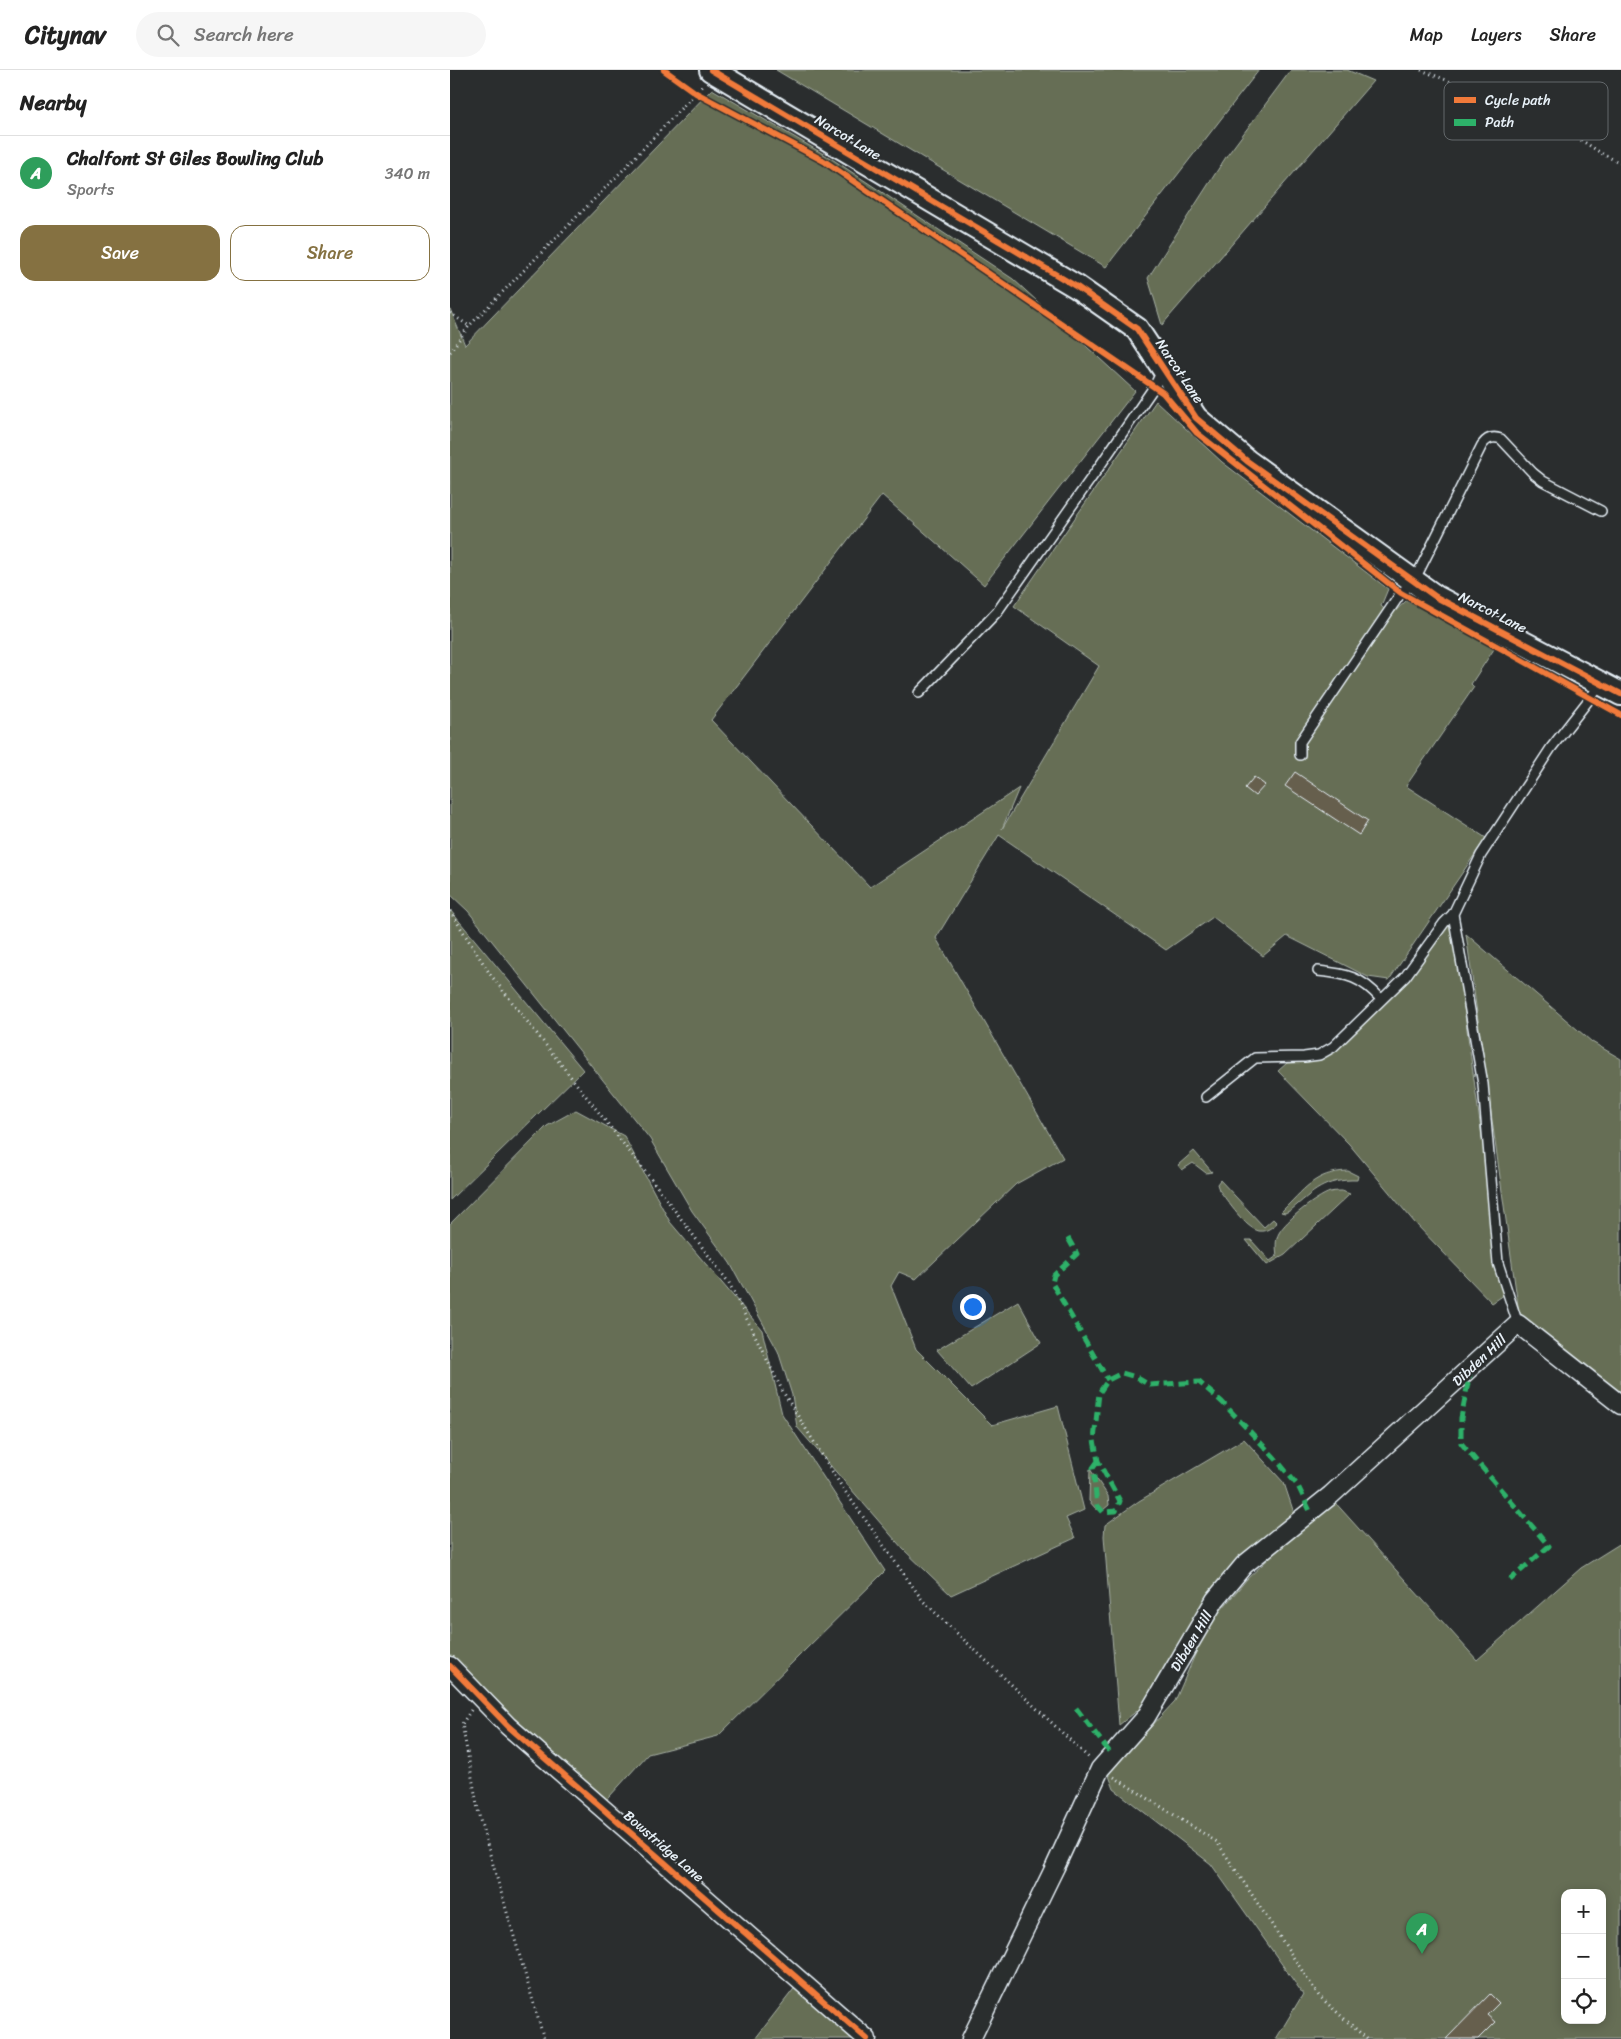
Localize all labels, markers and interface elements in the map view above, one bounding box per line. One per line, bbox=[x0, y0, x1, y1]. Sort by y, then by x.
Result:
search box bbox=[136, 12, 486, 57]
text: Citynav bbox=[25, 14, 106, 56]
text: Search here bbox=[194, 18, 294, 51]
text: Map bbox=[1410, 19, 1443, 51]
text: Layers bbox=[1471, 19, 1522, 51]
text: Share bbox=[1550, 19, 1596, 51]
icon: search bbox=[154, 21, 182, 49]
legend bbox=[1444, 82, 1608, 140]
text: Nearby bbox=[20, 84, 86, 122]
text: Cycle path bbox=[1485, 88, 1551, 113]
street label: Narcot Lane bbox=[810, 108, 886, 167]
text: Path bbox=[1485, 110, 1514, 135]
text: Chalfont St Giles Bowling Club bbox=[67, 142, 323, 175]
text: A bbox=[31, 159, 41, 188]
text: 340 m bbox=[385, 159, 430, 188]
text: Sports bbox=[67, 175, 114, 204]
button: Save bbox=[20, 225, 220, 281]
button: Share bbox=[230, 225, 430, 281]
street label: Narcot Lane bbox=[1149, 334, 1211, 409]
street label: Narcot Lane bbox=[1454, 584, 1531, 640]
your location bbox=[960, 1294, 986, 1320]
street label: Dibden Hill bbox=[1446, 1328, 1513, 1393]
street label: Dibden Hill bbox=[1163, 1605, 1220, 1677]
street label: Bowstridge Lane bbox=[618, 1804, 710, 1889]
map controls bbox=[1561, 1889, 1606, 2024]
button: + bbox=[1561, 1889, 1606, 1934]
pin: A bbox=[1406, 1913, 1438, 1954]
button: − bbox=[1561, 1934, 1606, 1979]
button: locate bbox=[1561, 1979, 1606, 2024]

